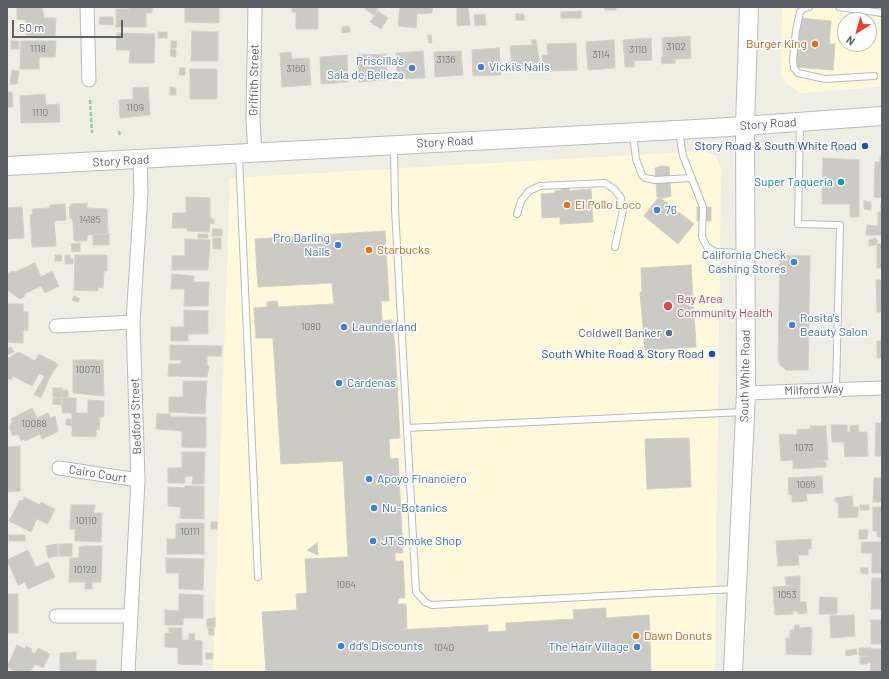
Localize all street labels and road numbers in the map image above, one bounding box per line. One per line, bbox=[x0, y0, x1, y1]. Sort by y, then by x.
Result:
street label: Griffith Street bbox=[246, 44, 262, 116]
street label: Story Road bbox=[739, 115, 797, 133]
street label: Story Road bbox=[416, 133, 474, 151]
street label: Story Road bbox=[92, 152, 150, 170]
street label: South White Road bbox=[737, 329, 753, 423]
street label: Bedford Street bbox=[127, 377, 145, 455]
street label: Milford Way bbox=[784, 382, 844, 398]
street label: Cairo Court bbox=[68, 462, 128, 486]

